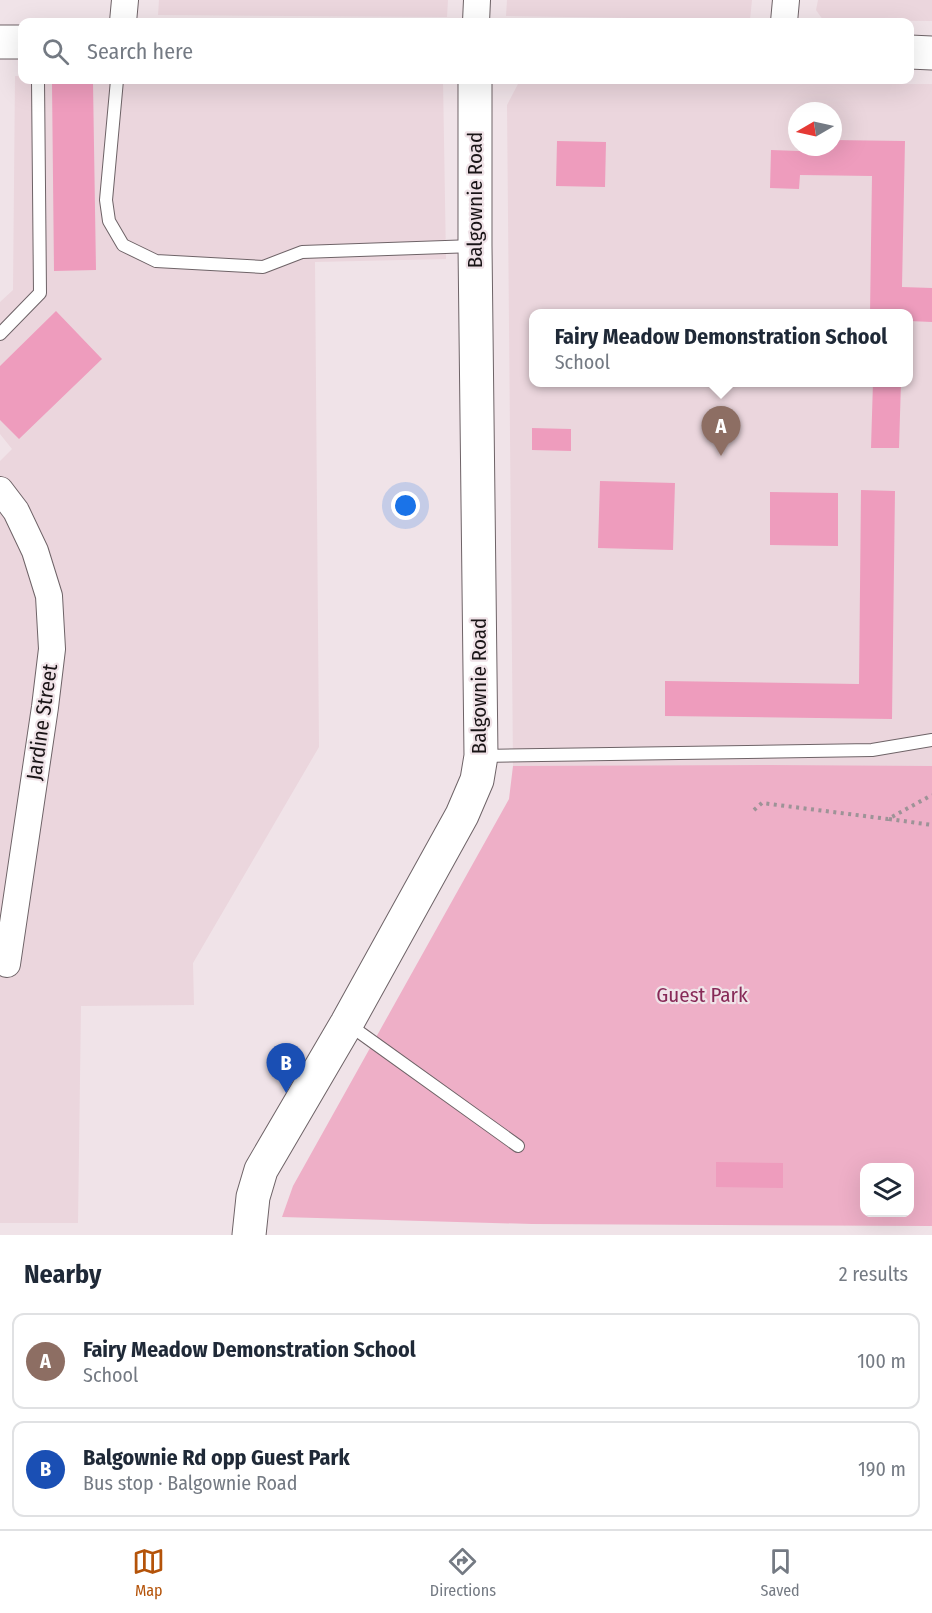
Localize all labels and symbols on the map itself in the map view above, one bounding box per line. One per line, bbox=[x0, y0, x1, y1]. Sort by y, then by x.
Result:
north arrow bbox=[788, 102, 842, 156]
street label: Balgownie Road bbox=[462, 132, 488, 268]
pin: A bbox=[702, 406, 740, 456]
your location bbox=[391, 491, 420, 520]
street label: Balgownie Road bbox=[466, 618, 492, 754]
street label: Jardine Street bbox=[21, 662, 63, 782]
park label: Guest Park bbox=[656, 982, 748, 1008]
pin: B bbox=[266, 1044, 306, 1093]

